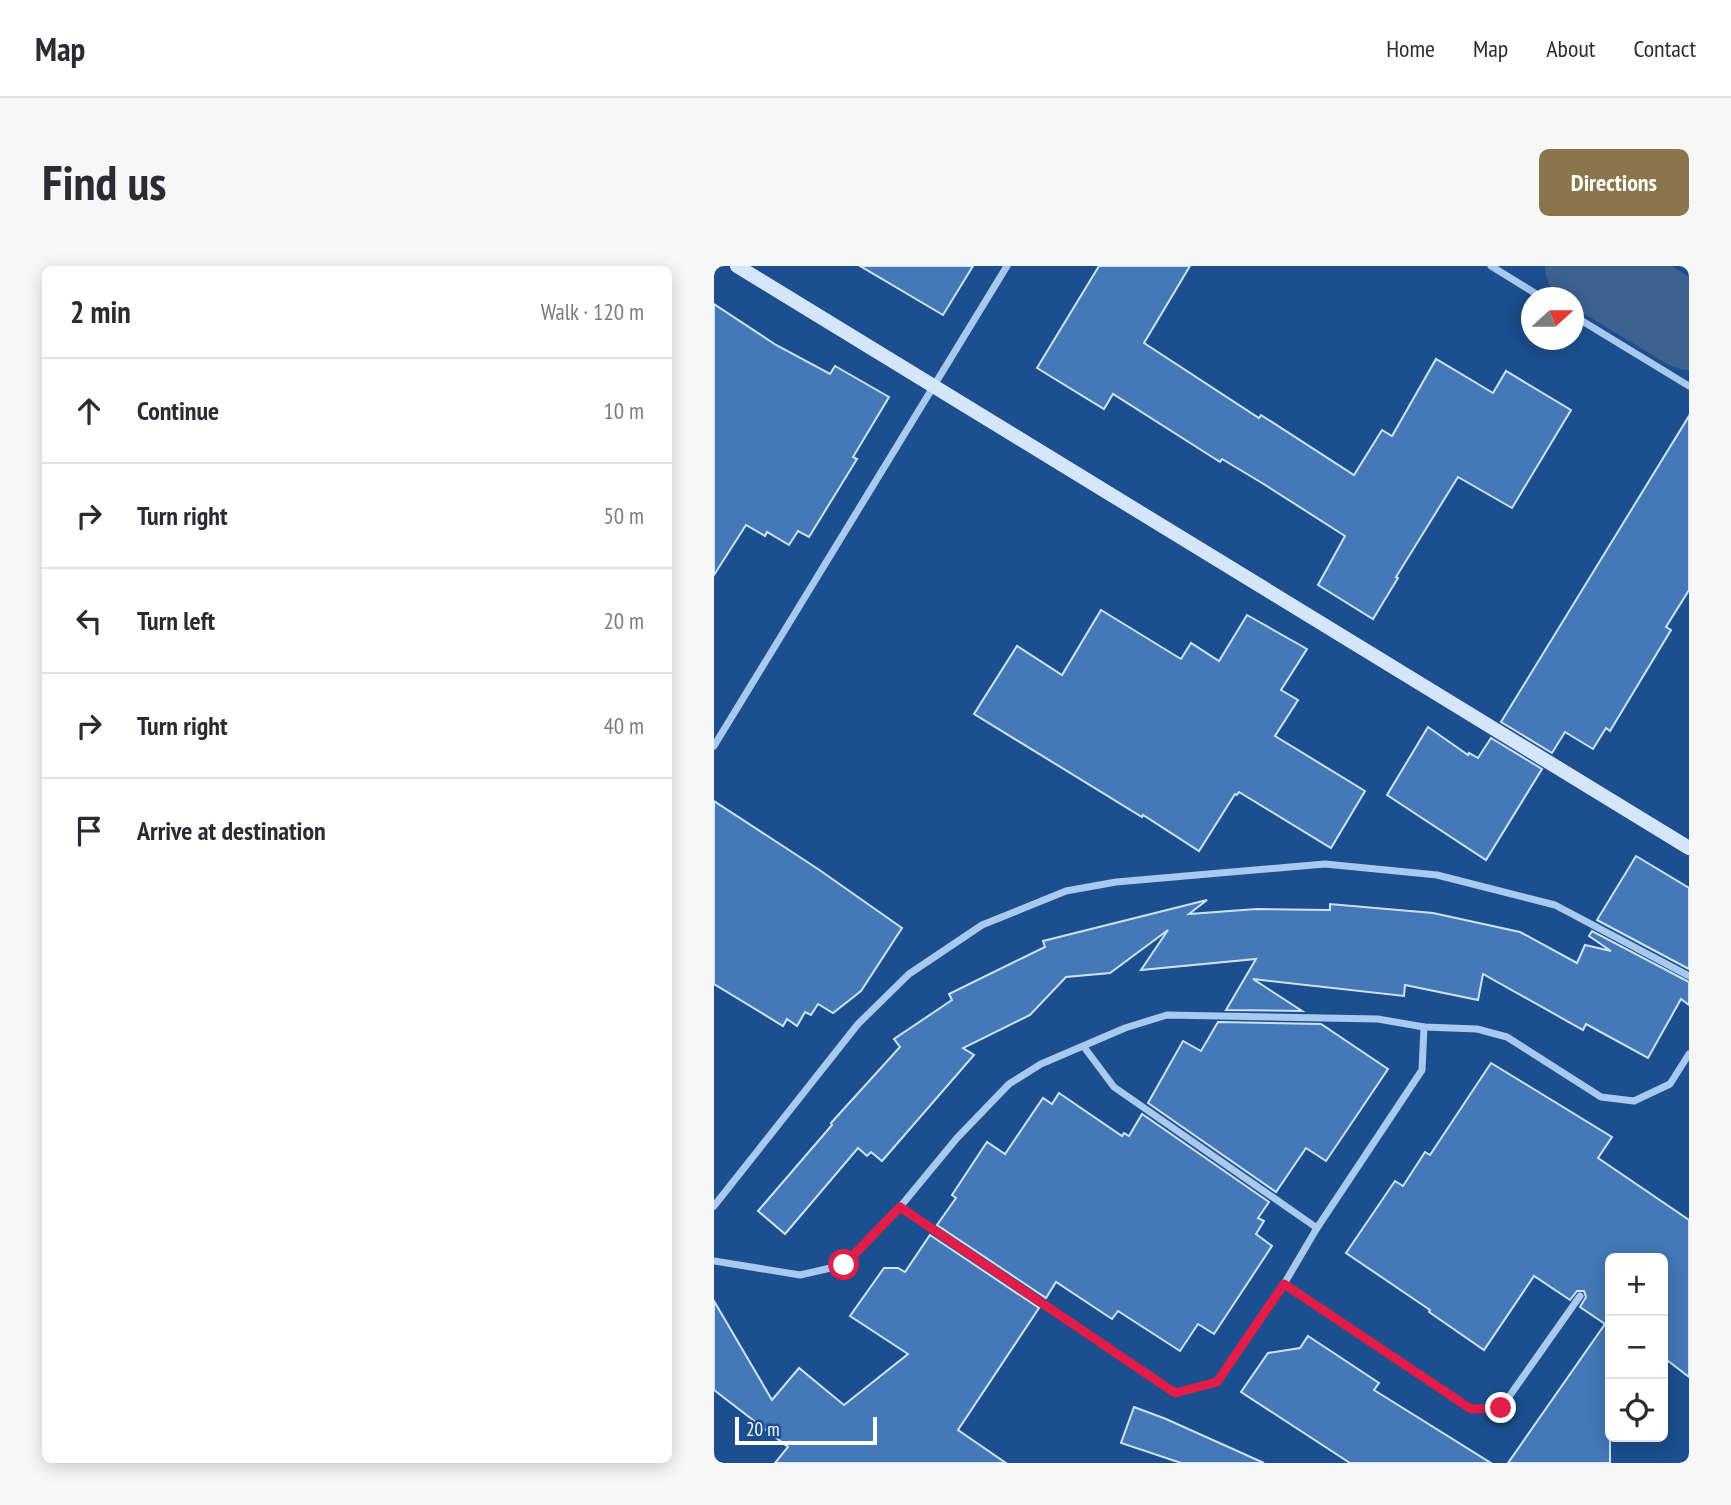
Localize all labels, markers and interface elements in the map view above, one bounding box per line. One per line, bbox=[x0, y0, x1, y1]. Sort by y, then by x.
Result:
text: Map bbox=[35, 27, 85, 70]
text: Home bbox=[1386, 33, 1435, 64]
text: Map bbox=[1473, 33, 1508, 64]
text: About bbox=[1546, 33, 1595, 64]
text: Contact bbox=[1633, 33, 1696, 64]
button: Directions bbox=[1539, 149, 1689, 216]
text: Find us bbox=[42, 150, 166, 214]
north arrow bbox=[1521, 287, 1584, 350]
text: 2 min bbox=[70, 292, 131, 331]
text: Walk · 120 m bbox=[541, 297, 644, 326]
icon: ahead bbox=[70, 392, 108, 430]
text: Continue bbox=[137, 394, 219, 427]
text: 10 m bbox=[603, 396, 644, 425]
icon: right bbox=[70, 497, 108, 535]
text: Turn right bbox=[137, 499, 228, 532]
text: 50 m bbox=[603, 501, 644, 530]
icon: left bbox=[70, 602, 108, 640]
text: Turn left bbox=[137, 604, 215, 637]
text: 20 m bbox=[603, 606, 644, 635]
icon: right bbox=[70, 707, 108, 745]
text: Turn right bbox=[137, 709, 228, 742]
text: 40 m bbox=[603, 711, 644, 740]
icon: arrive bbox=[70, 812, 108, 850]
text: Arrive at destination bbox=[137, 814, 326, 847]
route start bbox=[828, 1249, 859, 1280]
map controls bbox=[1605, 1253, 1668, 1442]
button: + bbox=[1605, 1253, 1668, 1316]
button: − bbox=[1605, 1316, 1668, 1379]
button: locate bbox=[1605, 1379, 1668, 1442]
route end bbox=[1485, 1392, 1516, 1423]
scale bar bbox=[735, 1414, 877, 1446]
text: 20 m bbox=[746, 1417, 780, 1441]

